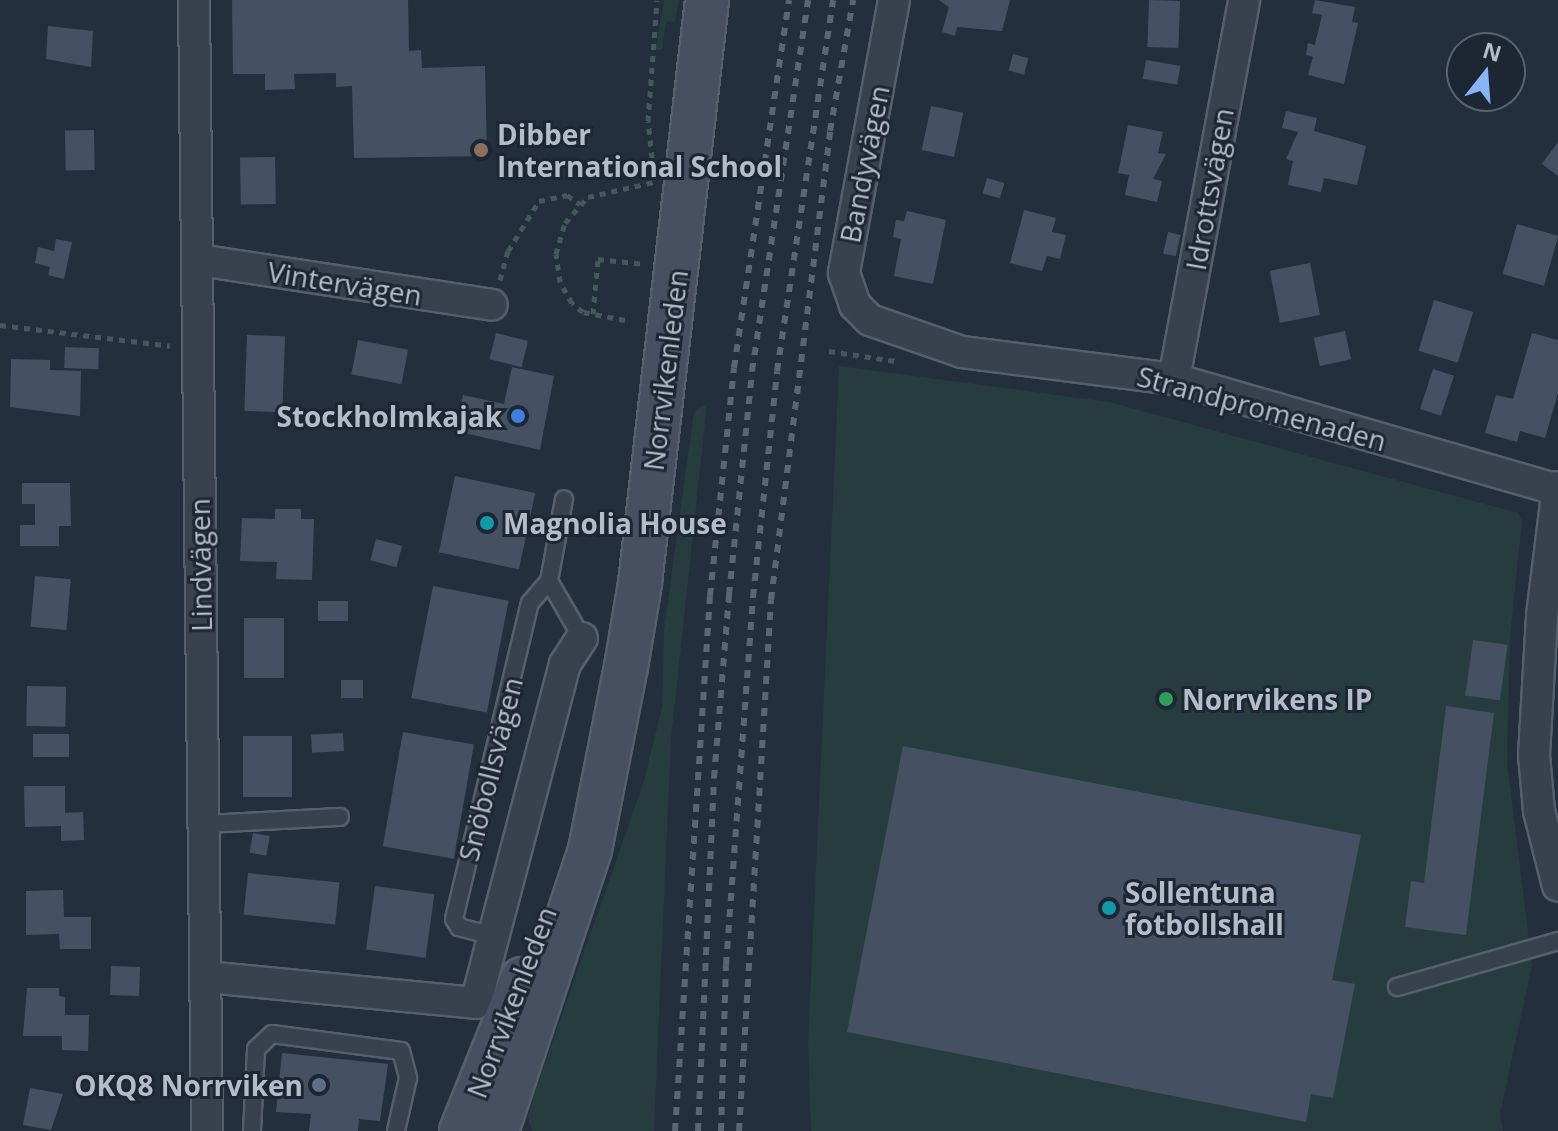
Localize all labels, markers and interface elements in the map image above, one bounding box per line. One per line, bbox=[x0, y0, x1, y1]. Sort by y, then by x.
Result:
north arrow bbox=[1446, 32, 1526, 112]
text: N bbox=[1479, 34, 1505, 68]
street label: Bandyvägen bbox=[832, 82, 896, 246]
street label: Idrottsvägen bbox=[1178, 105, 1240, 273]
place label: Dibber International School bbox=[497, 117, 782, 183]
marker: Dibber International School bbox=[472, 141, 490, 159]
street label: Vintervägen bbox=[265, 254, 425, 312]
street label: Norrvikenleden bbox=[636, 268, 694, 472]
street label: Strandpromenaden bbox=[1134, 359, 1390, 457]
place label: Stockholmkajak bbox=[276, 399, 502, 433]
marker: Stockholmkajak bbox=[509, 407, 527, 425]
street label: Lindvägen bbox=[182, 498, 218, 632]
place label: Magnolia House bbox=[503, 506, 727, 540]
marker: Magnolia House bbox=[478, 514, 496, 532]
street label: Snöbollsvägen bbox=[451, 674, 529, 864]
place label: Norrvikens IP bbox=[1182, 682, 1372, 716]
marker: Norrvikens IP bbox=[1157, 690, 1175, 708]
place label: Sollentuna fotbollshall bbox=[1125, 875, 1284, 941]
marker: Sollentuna fotbollshall bbox=[1100, 899, 1118, 917]
street label: Norrvikenleden bbox=[459, 902, 563, 1102]
place label: OKQ8 Norrviken bbox=[74, 1068, 303, 1102]
marker: OKQ8 Norrviken bbox=[310, 1076, 328, 1094]

